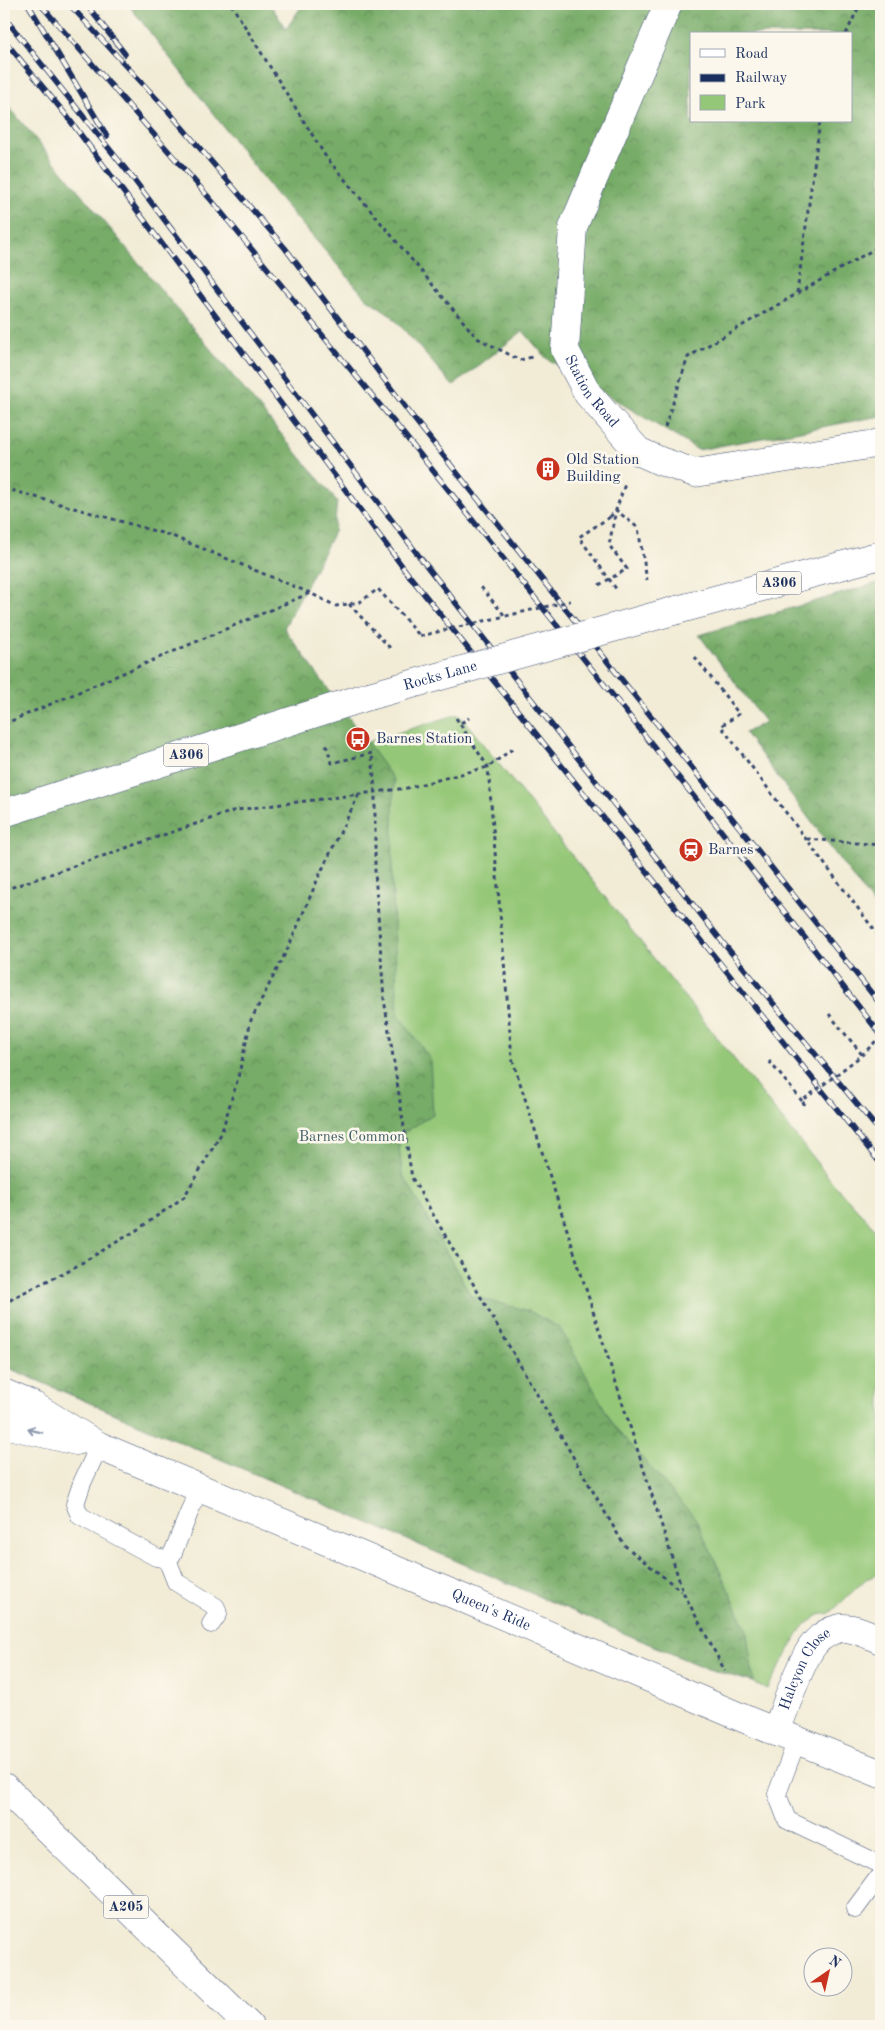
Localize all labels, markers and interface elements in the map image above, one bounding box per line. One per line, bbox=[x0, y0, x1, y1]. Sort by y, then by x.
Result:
legend bbox=[690, 32, 852, 122]
text: Road bbox=[735, 47, 769, 62]
text: Railway bbox=[735, 71, 788, 86]
text: Park bbox=[735, 97, 766, 112]
street label: Station Road bbox=[562, 353, 621, 431]
place label: Old Station Building bbox=[566, 453, 639, 485]
building icon: Old Station Building bbox=[535, 456, 561, 482]
road number: A306 bbox=[756, 572, 802, 594]
street label: Rocks Lane bbox=[402, 659, 479, 694]
bus stop icon: Barnes Station bbox=[345, 726, 371, 752]
place label: Barnes Station bbox=[376, 732, 472, 747]
road number: A306 bbox=[164, 744, 208, 766]
station icon: Barnes bbox=[678, 837, 704, 863]
place label: Barnes bbox=[708, 843, 753, 858]
park label: Barnes Common bbox=[299, 1130, 405, 1145]
one-way arrow bbox=[27, 1426, 43, 1435]
street label: Queen's Ride bbox=[449, 1587, 533, 1634]
street label: Halcyon Close bbox=[777, 1625, 833, 1712]
road number: A205 bbox=[104, 1895, 148, 1918]
north arrow bbox=[802, 1948, 852, 1998]
text: N bbox=[826, 1953, 843, 1971]

